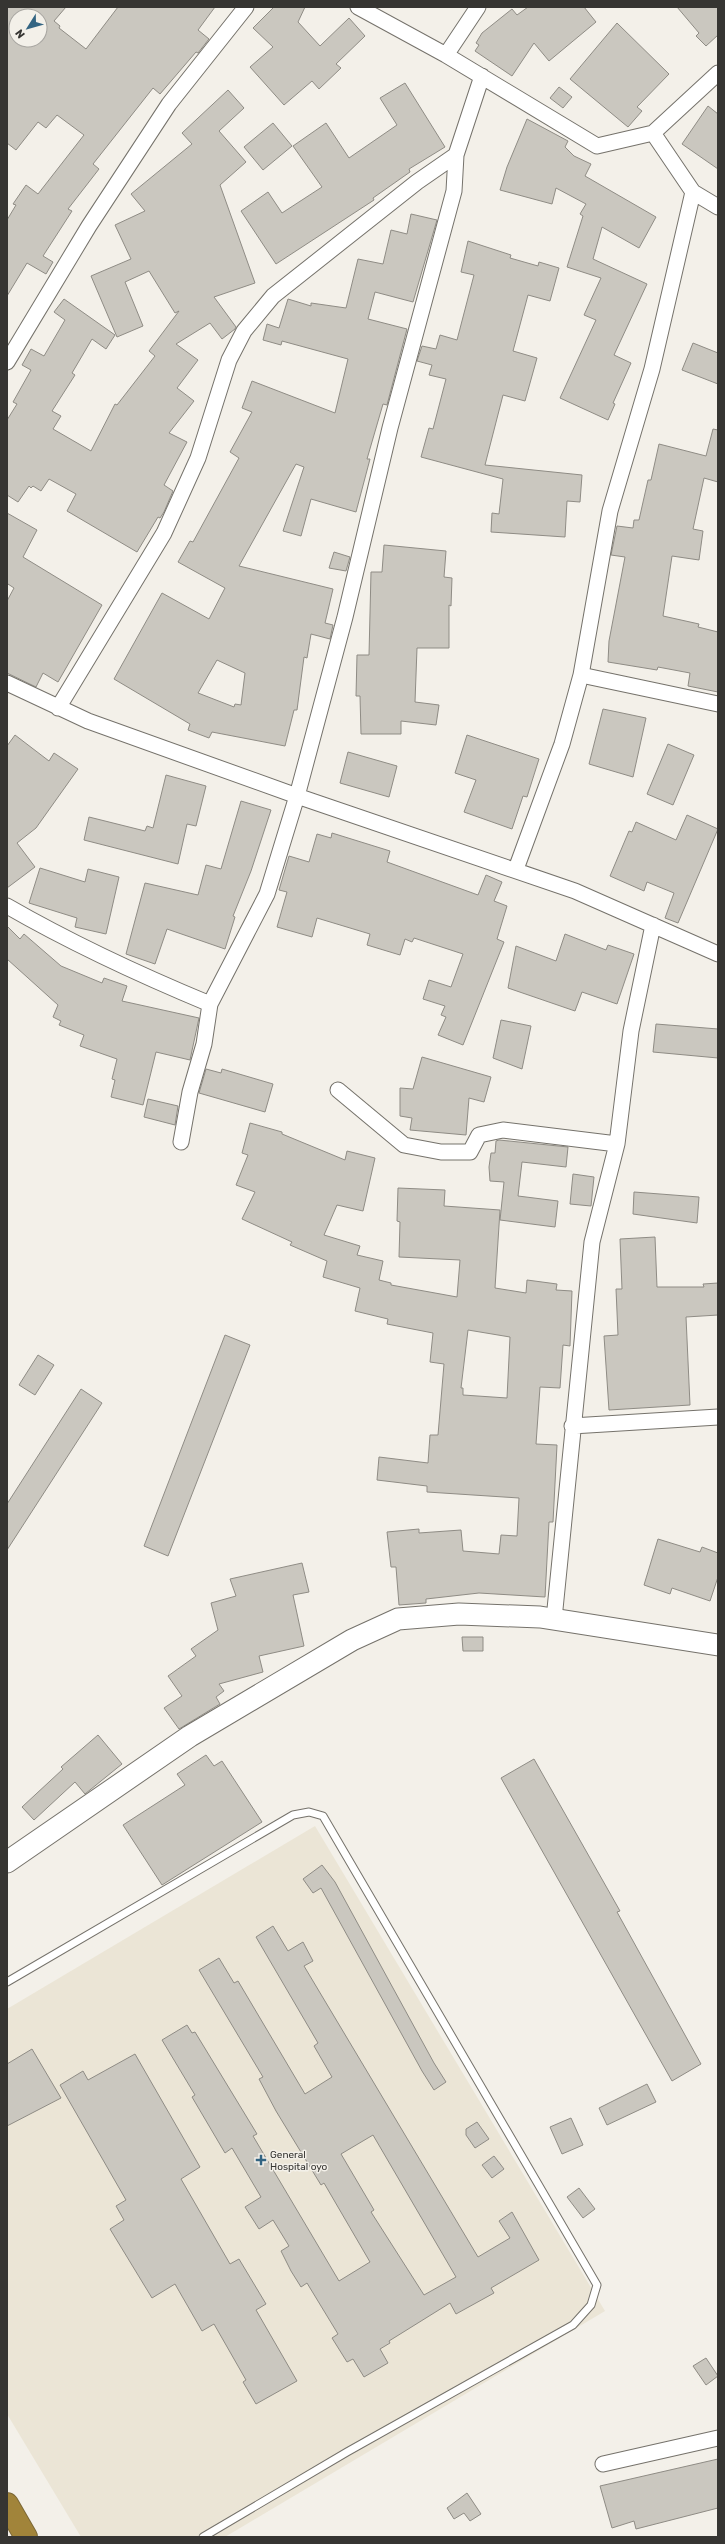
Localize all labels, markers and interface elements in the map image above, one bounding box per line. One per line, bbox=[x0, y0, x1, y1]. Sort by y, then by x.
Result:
north arrow bbox=[8, 8, 48, 48]
text: N bbox=[13, 27, 28, 41]
place label: General Hospital oyo bbox=[270, 2149, 328, 2173]
marker: General Hospital oyo bbox=[255, 2154, 267, 2166]

